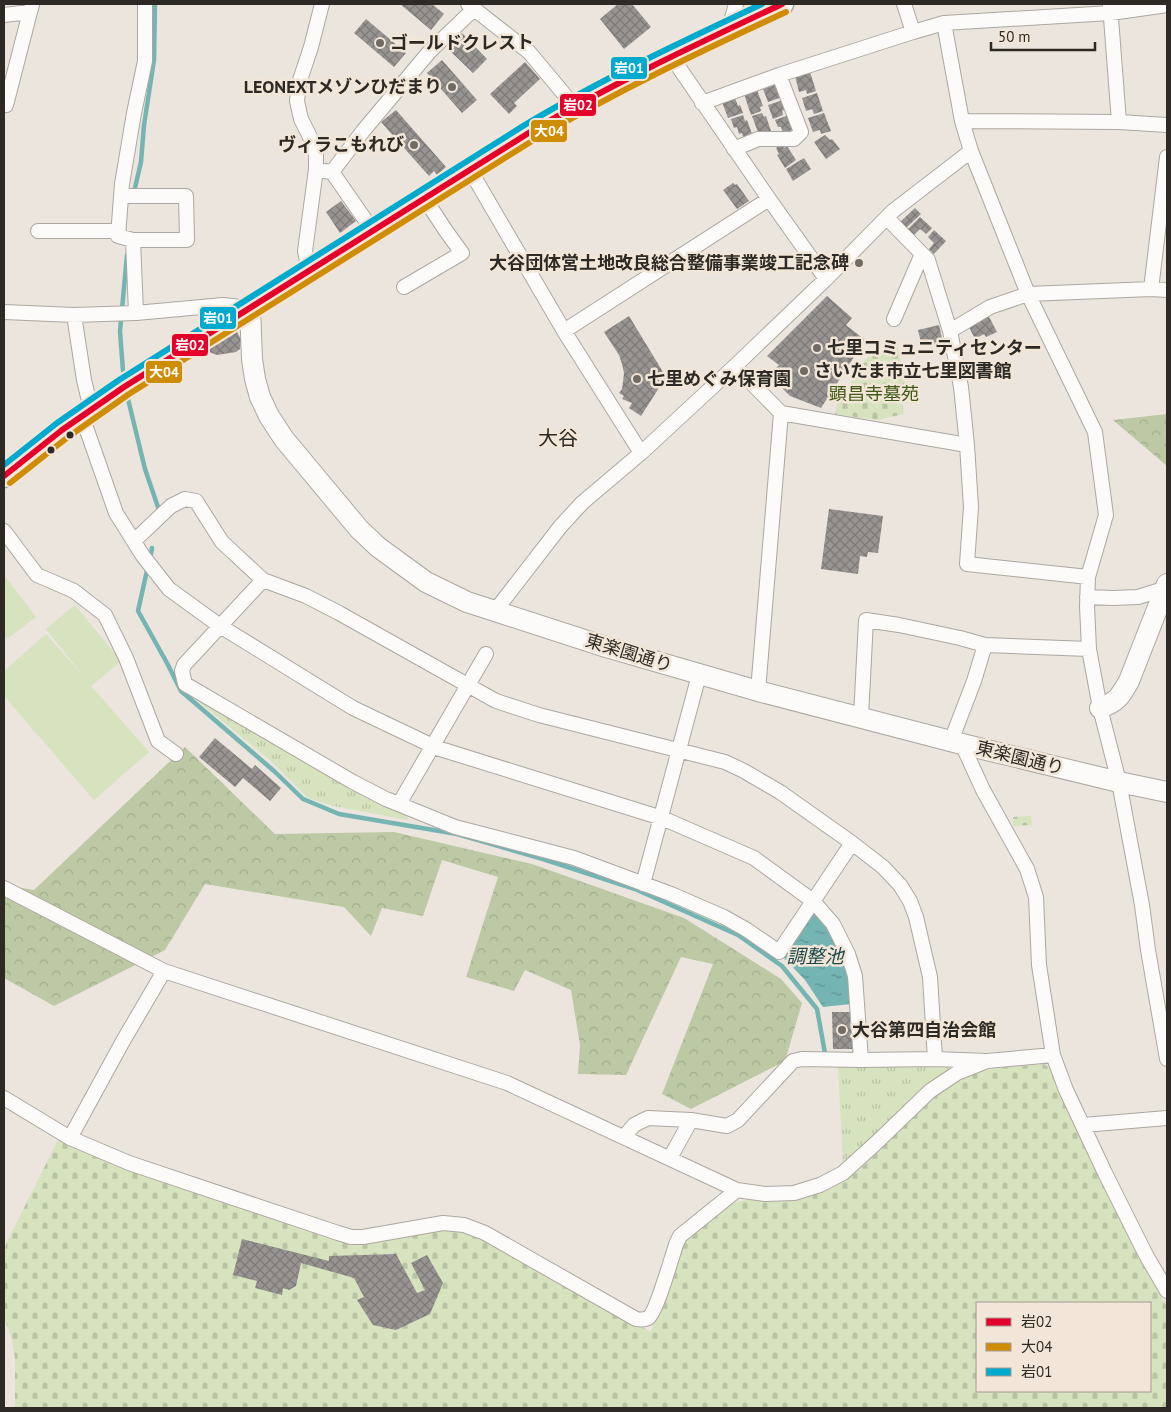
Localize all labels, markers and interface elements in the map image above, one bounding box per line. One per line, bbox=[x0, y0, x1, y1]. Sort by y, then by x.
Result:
scale bar bbox=[991, 20, 1095, 52]
text: 50 m bbox=[998, 27, 1031, 46]
place label: ゴールドクレスト bbox=[390, 31, 534, 54]
marker: ゴールドクレスト bbox=[374, 37, 386, 49]
line badge: 岩01 bbox=[610, 56, 648, 80]
text: 岩01 bbox=[614, 59, 644, 77]
place label: LEONEXTメゾンひだまり bbox=[244, 75, 442, 98]
marker: LEONEXTメゾンひだまり bbox=[446, 81, 458, 93]
line badge: 岩02 bbox=[559, 93, 597, 117]
text: 岩02 bbox=[563, 96, 593, 114]
line badge: 大04 bbox=[530, 119, 568, 143]
text: 大04 bbox=[534, 122, 564, 140]
place label: ヴィラこもれび bbox=[278, 133, 404, 156]
marker: ヴィラこもれび bbox=[408, 139, 420, 151]
place label: 大谷団体営土地改良総合整備事業竣工記念碑 bbox=[489, 251, 849, 274]
marker: 大谷団体営土地改良総合整備事業竣工記念碑 bbox=[853, 257, 865, 269]
line badge: 岩01 bbox=[199, 306, 237, 330]
text: 岩01 bbox=[203, 309, 233, 327]
line badge: 岩02 bbox=[171, 333, 209, 357]
text: 岩02 bbox=[175, 336, 205, 354]
place label: 七里コミュニティセンター bbox=[827, 336, 1042, 359]
marker: 七里コミュニティセンター bbox=[811, 342, 823, 354]
place label: さいたま市立七里図書館 bbox=[814, 359, 1011, 382]
line badge: 大04 bbox=[145, 360, 183, 384]
text: 大04 bbox=[149, 363, 179, 381]
marker: さいたま市立七里図書館 bbox=[798, 365, 810, 377]
place label: 七里めぐみ保育園 bbox=[647, 367, 792, 390]
marker: 七里めぐみ保育園 bbox=[631, 373, 643, 385]
park label: 顕昌寺墓苑 bbox=[829, 382, 919, 405]
district label: 大谷 bbox=[538, 425, 578, 451]
unlabelled marker bbox=[65, 430, 75, 440]
unlabelled marker bbox=[46, 445, 56, 455]
street label: 東楽園通り bbox=[583, 628, 676, 677]
street label: 東楽園通り bbox=[974, 735, 1067, 780]
water label: 調整池 bbox=[786, 944, 845, 968]
place label: 大谷第四自治会館 bbox=[852, 1018, 996, 1041]
marker: 大谷第四自治会館 bbox=[836, 1024, 848, 1036]
legend bbox=[976, 1302, 1151, 1392]
text: 岩02 bbox=[1021, 1312, 1052, 1331]
text: 大04 bbox=[1021, 1337, 1052, 1356]
text: 岩01 bbox=[1021, 1362, 1052, 1381]

